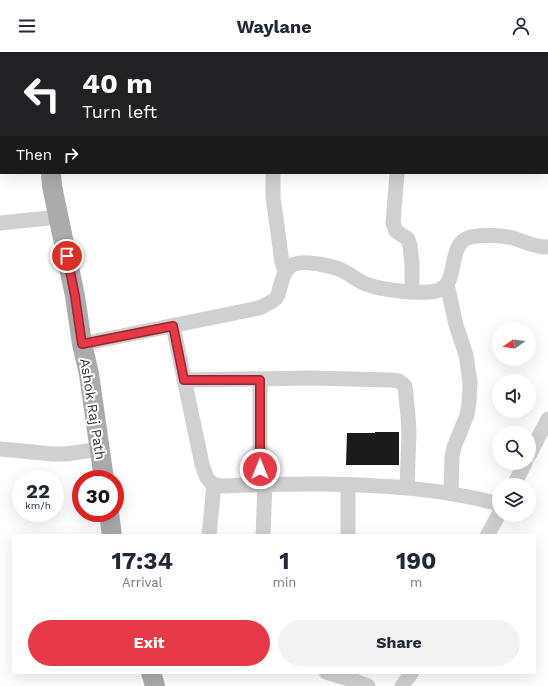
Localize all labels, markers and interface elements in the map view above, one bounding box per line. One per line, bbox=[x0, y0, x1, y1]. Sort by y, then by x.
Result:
icon: menu bbox=[16, 15, 38, 37]
icon: person bbox=[510, 15, 532, 37]
text: Waylane bbox=[236, 16, 312, 37]
text: 40 m bbox=[82, 67, 152, 100]
icon: left bbox=[16, 68, 68, 120]
text: Turn left bbox=[82, 101, 157, 122]
icon: right bbox=[60, 144, 82, 166]
text: Then bbox=[16, 146, 52, 164]
pin bbox=[50, 239, 84, 273]
icon: arrive bbox=[56, 245, 78, 267]
north arrow bbox=[492, 322, 536, 366]
map controls bbox=[492, 322, 536, 522]
street label: Ashok Raj Path bbox=[77, 357, 109, 461]
button: sound bbox=[492, 374, 536, 418]
button: search bbox=[492, 426, 536, 470]
position arrow bbox=[239, 448, 281, 490]
speed limit sign: 30 bbox=[72, 470, 124, 522]
button: layers bbox=[492, 478, 536, 522]
text: 22 bbox=[26, 479, 50, 503]
text: km/h bbox=[25, 500, 51, 511]
text: 17:34 bbox=[112, 547, 173, 575]
text: 1 bbox=[279, 547, 290, 575]
text: 190 bbox=[396, 547, 437, 575]
text: Arrival bbox=[122, 575, 163, 590]
text: min bbox=[273, 575, 296, 590]
text: m bbox=[410, 575, 422, 590]
button: Exit bbox=[28, 620, 270, 666]
button: Share bbox=[278, 620, 520, 666]

